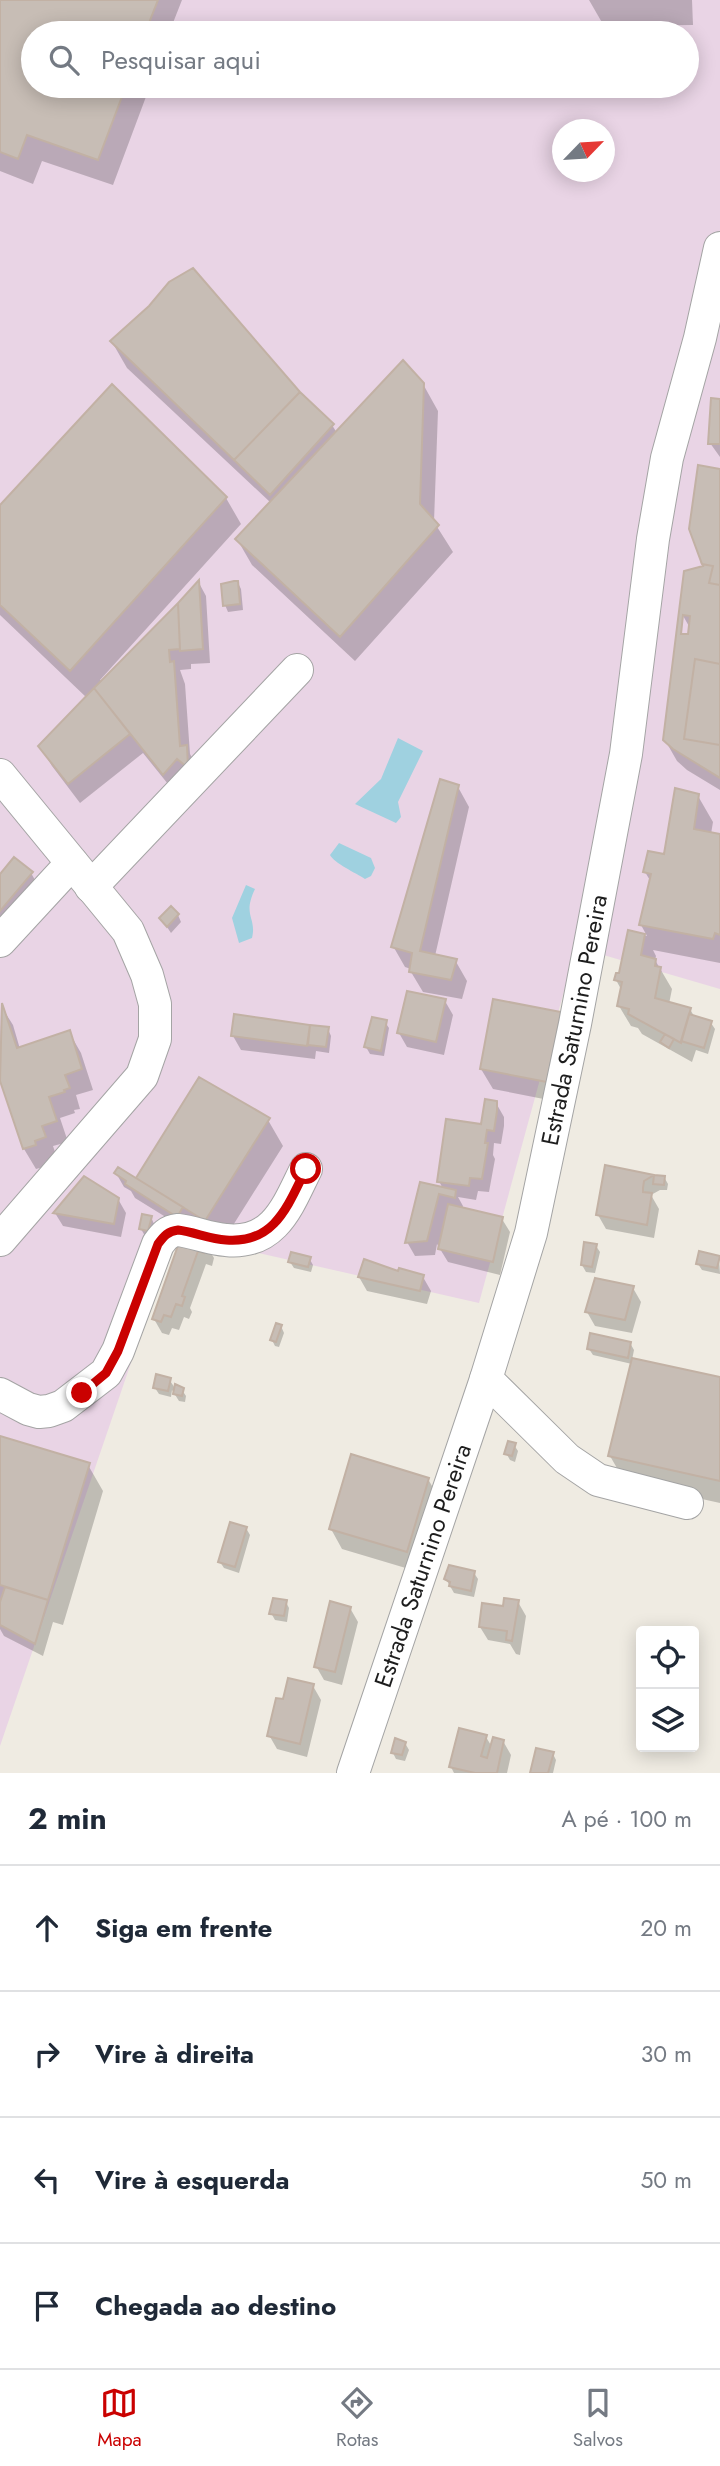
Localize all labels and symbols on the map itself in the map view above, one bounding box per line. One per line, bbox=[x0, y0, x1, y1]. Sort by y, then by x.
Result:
north arrow bbox=[552, 119, 615, 182]
street label: Estrada Saturnino Pereira bbox=[532, 892, 616, 1149]
route start bbox=[290, 1153, 321, 1184]
route end bbox=[66, 1377, 97, 1408]
street label: Estrada Saturnino Pereira bbox=[365, 1439, 480, 1692]

